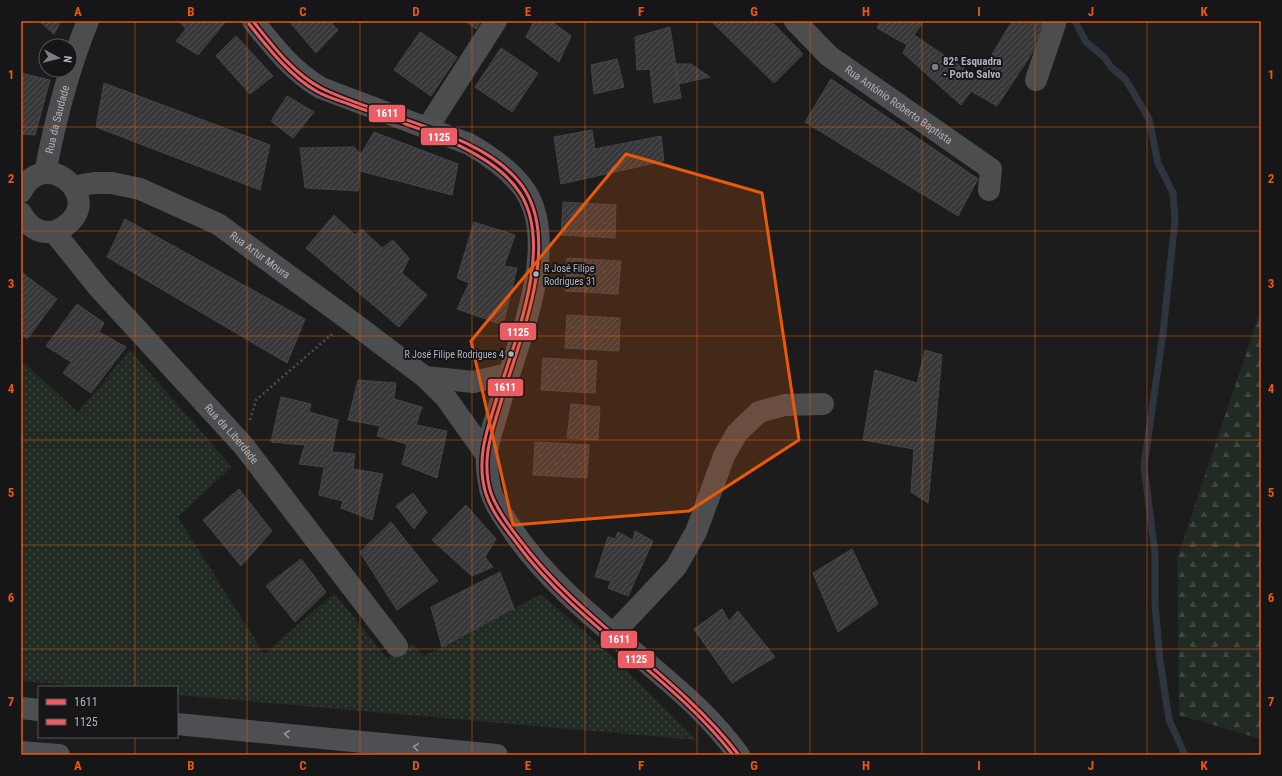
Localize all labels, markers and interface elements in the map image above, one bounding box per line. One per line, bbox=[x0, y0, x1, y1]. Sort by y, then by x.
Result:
text: A bbox=[74, 4, 82, 19]
text: B bbox=[187, 4, 195, 19]
text: C bbox=[299, 4, 307, 19]
text: D bbox=[412, 4, 420, 19]
text: E bbox=[525, 4, 532, 19]
text: F bbox=[638, 4, 644, 19]
text: G bbox=[750, 4, 758, 19]
text: H bbox=[862, 4, 870, 19]
text: I bbox=[977, 4, 981, 19]
text: J bbox=[1088, 4, 1094, 19]
text: K bbox=[1200, 4, 1208, 19]
north arrow bbox=[38, 38, 78, 78]
text: N bbox=[61, 55, 74, 64]
place label: 82ª Esquadra - Porto Salvo bbox=[943, 55, 1002, 81]
marker: 82ª Esquadra - Porto Salvo bbox=[930, 62, 940, 72]
street label: Rua António Roberto Baptista bbox=[843, 63, 955, 147]
text: 1 bbox=[8, 67, 14, 82]
text: 1 bbox=[1268, 67, 1274, 82]
street label: Rua da Saudade bbox=[43, 84, 72, 155]
line badge: 1611 bbox=[368, 104, 406, 123]
text: 1611 bbox=[376, 107, 398, 120]
line badge: 1125 bbox=[420, 127, 458, 146]
text: 1125 bbox=[428, 131, 451, 144]
text: 2 bbox=[8, 171, 15, 186]
text: 2 bbox=[1268, 171, 1275, 186]
street label: Rua Artur Moura bbox=[228, 229, 293, 281]
place label: R José Filipe Rodrigues 31 bbox=[544, 263, 596, 287]
marker: R José Filipe Rodrigues 31 bbox=[531, 269, 541, 279]
text: 3 bbox=[8, 276, 14, 291]
text: 3 bbox=[1268, 276, 1274, 291]
line badge: 1125 bbox=[499, 322, 537, 341]
text: 1125 bbox=[507, 326, 530, 339]
place label: R José Filipe Rodrigues 4 bbox=[405, 349, 504, 360]
marker: R José Filipe Rodrigues 4 bbox=[506, 349, 516, 359]
line badge: 1611 bbox=[487, 378, 524, 397]
text: 4 bbox=[8, 381, 15, 396]
text: 1611 bbox=[494, 381, 516, 394]
text: 4 bbox=[1268, 381, 1275, 396]
street label: Rua da Liberdade bbox=[202, 401, 261, 466]
text: 5 bbox=[8, 485, 15, 500]
text: 5 bbox=[1268, 485, 1275, 500]
text: 6 bbox=[8, 590, 15, 605]
text: 6 bbox=[1268, 590, 1275, 605]
line badge: 1611 bbox=[600, 630, 638, 649]
text: 1611 bbox=[608, 633, 630, 646]
line badge: 1125 bbox=[617, 650, 655, 669]
text: 1125 bbox=[625, 653, 648, 666]
legend bbox=[38, 686, 178, 738]
text: 7 bbox=[8, 694, 15, 709]
text: 7 bbox=[1268, 694, 1275, 709]
text: 1611 bbox=[74, 695, 98, 709]
text: 1125 bbox=[74, 715, 98, 729]
one-way arrow bbox=[284, 730, 290, 739]
one-way arrow bbox=[413, 743, 419, 752]
text: A bbox=[74, 758, 82, 773]
text: B bbox=[187, 758, 195, 773]
text: C bbox=[299, 758, 307, 773]
text: D bbox=[412, 758, 420, 773]
text: E bbox=[525, 758, 532, 773]
text: F bbox=[638, 758, 644, 773]
text: G bbox=[750, 758, 758, 773]
text: H bbox=[862, 758, 870, 773]
text: I bbox=[977, 758, 981, 773]
text: J bbox=[1088, 758, 1094, 773]
text: K bbox=[1200, 758, 1208, 773]

